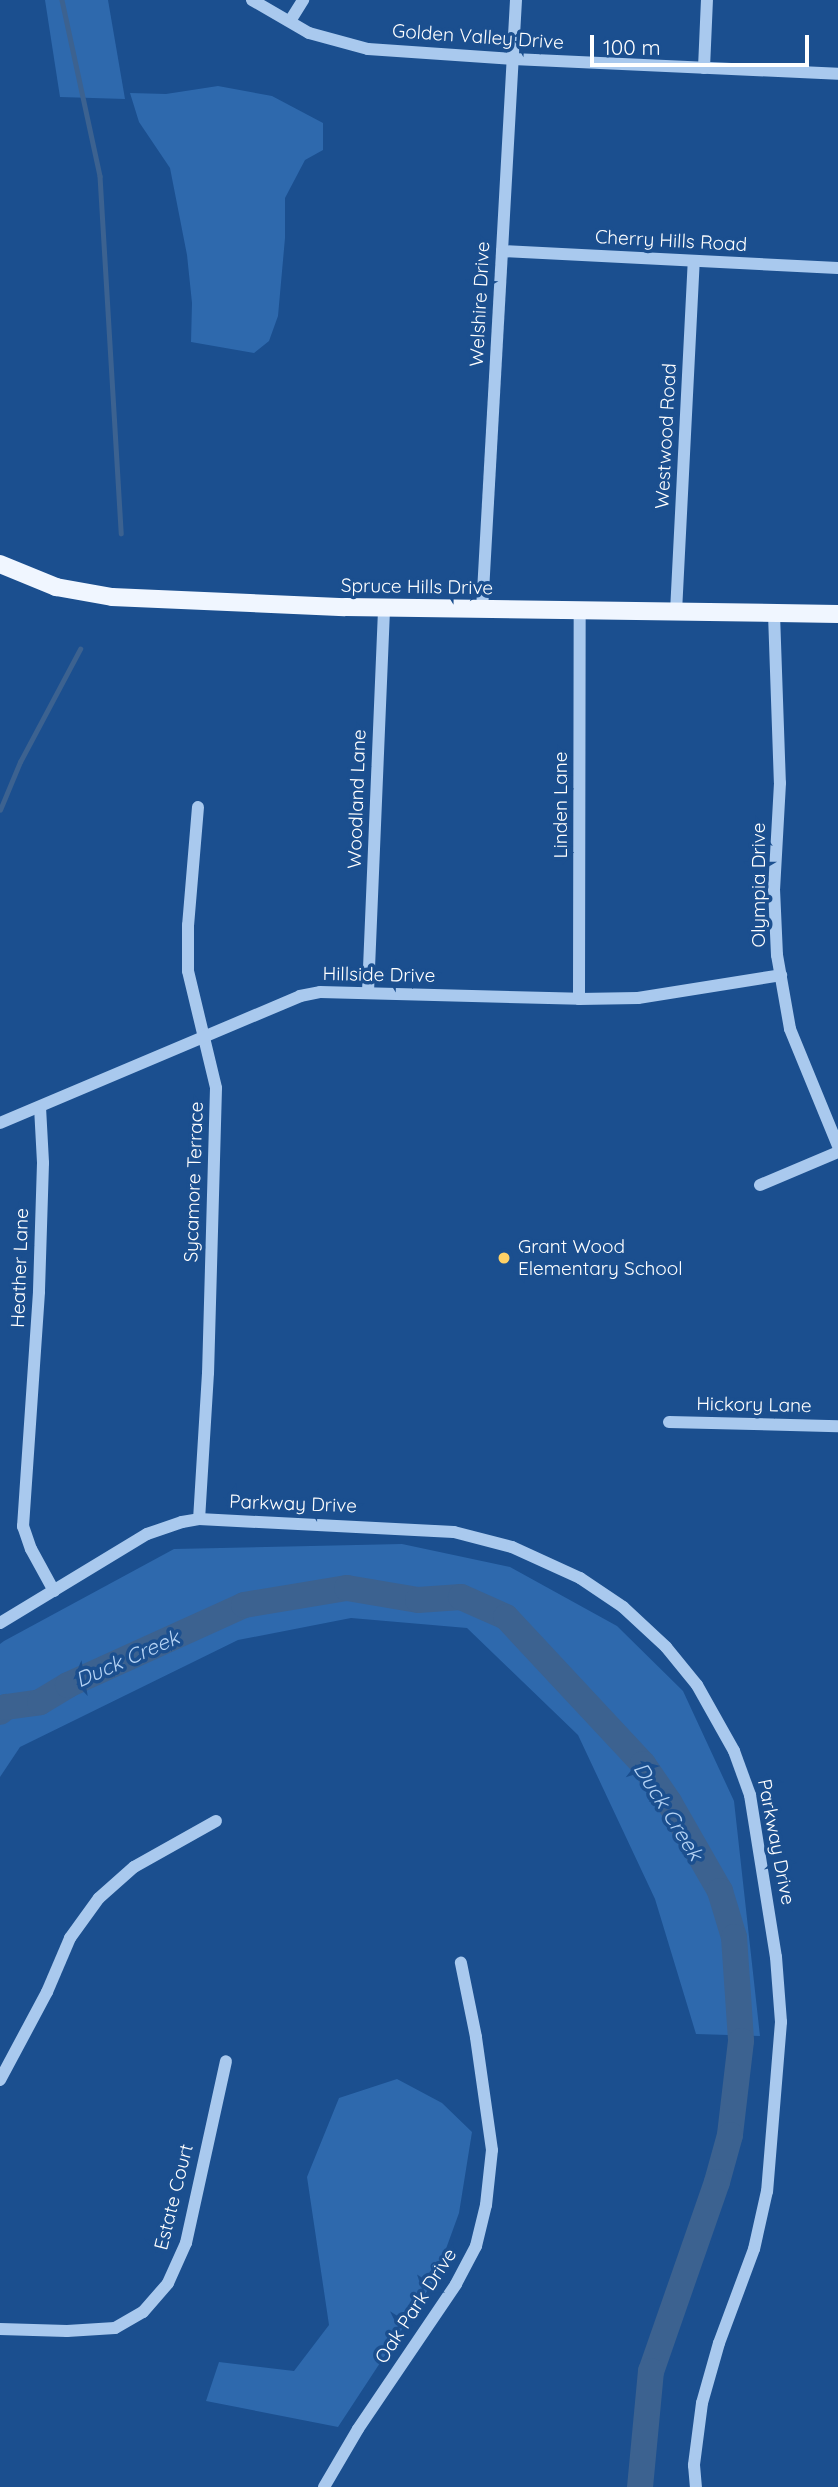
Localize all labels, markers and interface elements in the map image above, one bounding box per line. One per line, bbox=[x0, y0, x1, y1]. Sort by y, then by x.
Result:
street label: Golden Valley Drive bbox=[391, 20, 565, 54]
scale bar bbox=[593, 21, 812, 65]
text: 100 m bbox=[603, 34, 661, 60]
street label: Cherry Hills Road bbox=[594, 226, 748, 256]
street label: Welshire Drive bbox=[465, 241, 495, 367]
street label: Westwood Road bbox=[651, 363, 681, 509]
street label: Spruce Hills Drive bbox=[341, 574, 493, 600]
street label: Woodland Lane bbox=[343, 729, 371, 869]
street label: Linden Lane bbox=[550, 752, 572, 858]
street label: Olympia Drive bbox=[748, 823, 770, 947]
street label: Hillside Drive bbox=[322, 963, 436, 987]
street label: Sycamore Terrace bbox=[180, 1101, 208, 1263]
street label: Heather Lane bbox=[7, 1208, 33, 1328]
place label: Grant Wood Elementary School bbox=[518, 1236, 683, 1280]
marker: Grant Wood Elementary School bbox=[496, 1250, 512, 1266]
street label: Hickory Lane bbox=[696, 1393, 812, 1417]
street label: Parkway Drive bbox=[229, 1490, 357, 1518]
water label: Duck Creek bbox=[71, 1624, 183, 1692]
water label: Duck Creek bbox=[629, 1757, 709, 1865]
street label: Parkway Drive bbox=[753, 1777, 799, 1907]
street label: Estate Court bbox=[150, 2142, 198, 2252]
street label: Oak Park Drive bbox=[370, 2244, 462, 2368]

